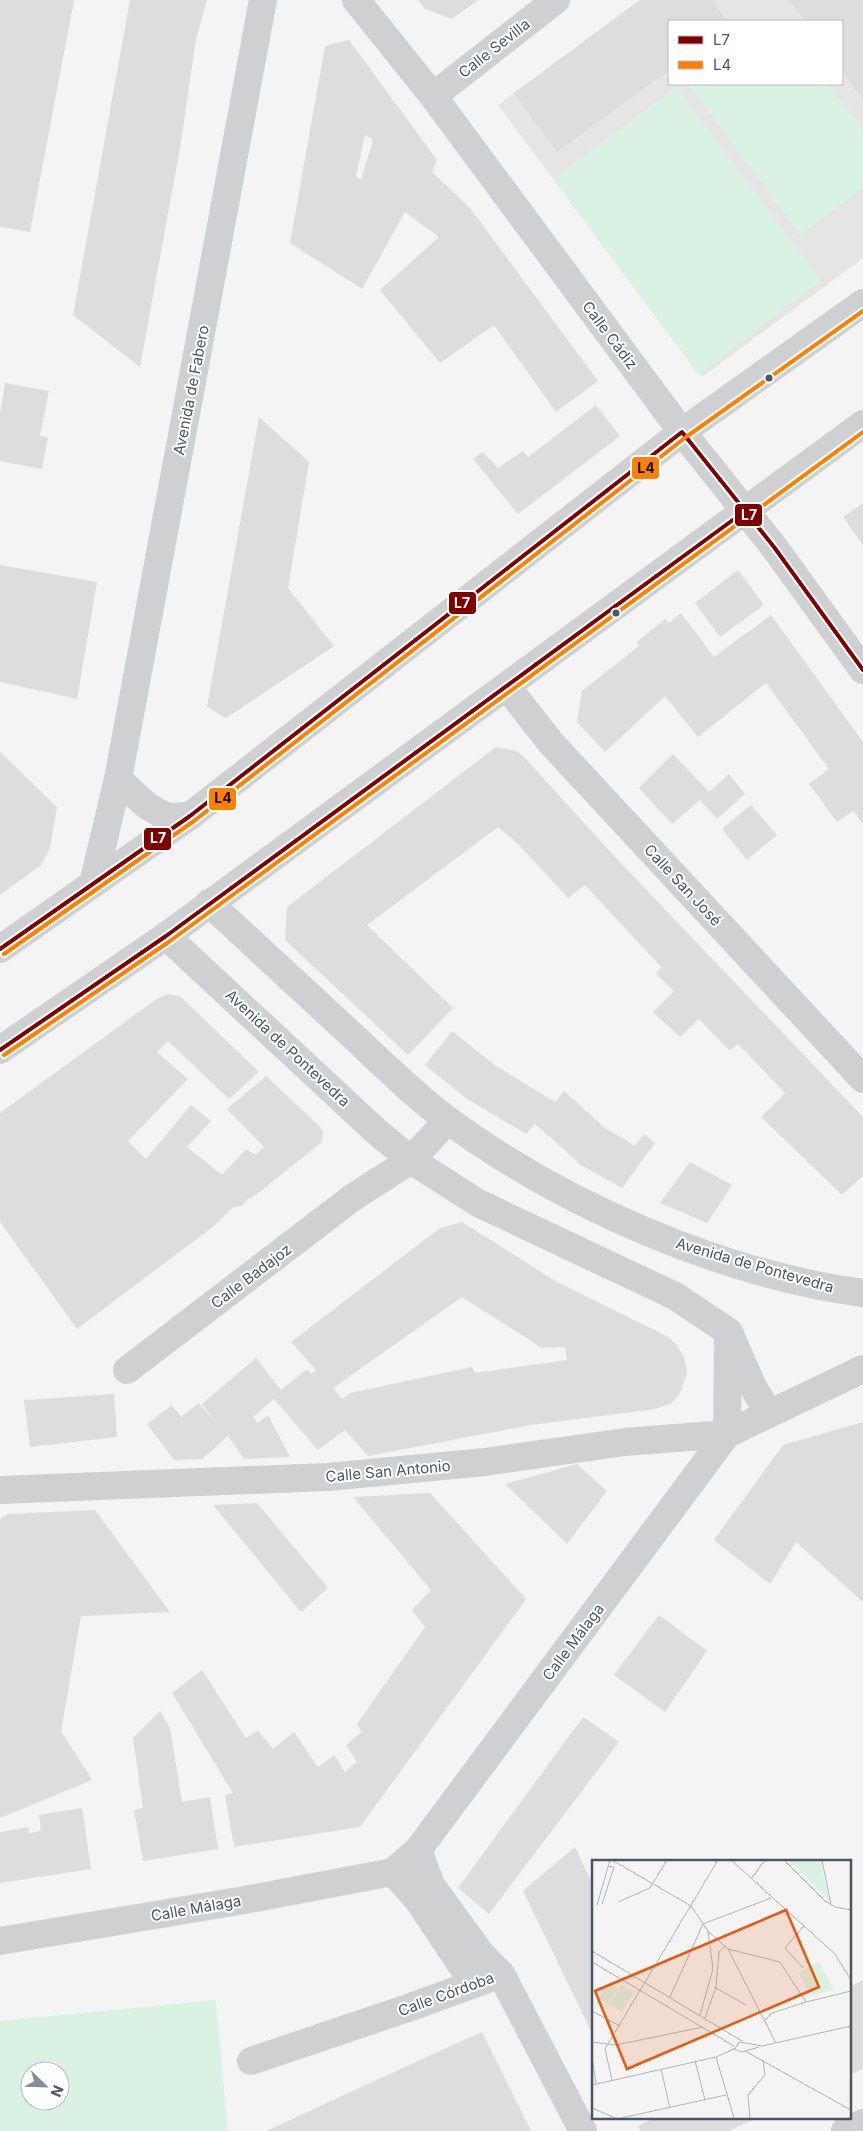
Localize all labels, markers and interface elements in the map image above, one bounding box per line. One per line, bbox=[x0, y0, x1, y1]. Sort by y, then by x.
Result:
street label: Calle Sevilla bbox=[454, 14, 534, 82]
legend bbox=[668, 20, 843, 85]
text: L7 bbox=[713, 30, 730, 49]
text: L4 bbox=[713, 55, 731, 74]
street label: Calle Cádiz bbox=[578, 297, 642, 373]
street label: Avenida de Fabero bbox=[169, 323, 213, 457]
unlabelled marker bbox=[764, 373, 774, 383]
line badge: L4 bbox=[631, 456, 660, 480]
text: L4 bbox=[637, 459, 655, 476]
line badge: L7 bbox=[734, 503, 763, 527]
text: L7 bbox=[741, 506, 757, 523]
line badge: L7 bbox=[448, 591, 477, 615]
text: L7 bbox=[454, 594, 470, 611]
unlabelled marker bbox=[611, 608, 621, 618]
line badge: L4 bbox=[208, 787, 237, 811]
text: L4 bbox=[214, 789, 232, 806]
line badge: L7 bbox=[143, 827, 172, 851]
text: L7 bbox=[150, 829, 166, 846]
street label: Calle San José bbox=[640, 840, 726, 930]
street label: Avenida de Pontevedra bbox=[222, 985, 354, 1111]
street label: Avenida de Pontevedra bbox=[674, 1233, 836, 1297]
street label: Calle Badajoz bbox=[207, 1239, 295, 1313]
street label: Calle San Antonio bbox=[325, 1456, 451, 1486]
street label: Calle Málaga bbox=[538, 1600, 608, 1684]
inset map bbox=[592, 1860, 850, 2118]
street label: Calle Málaga bbox=[149, 1891, 243, 1925]
street label: Calle Córdoba bbox=[395, 1968, 497, 2020]
north arrow bbox=[20, 2061, 70, 2111]
text: N bbox=[48, 2083, 67, 2100]

